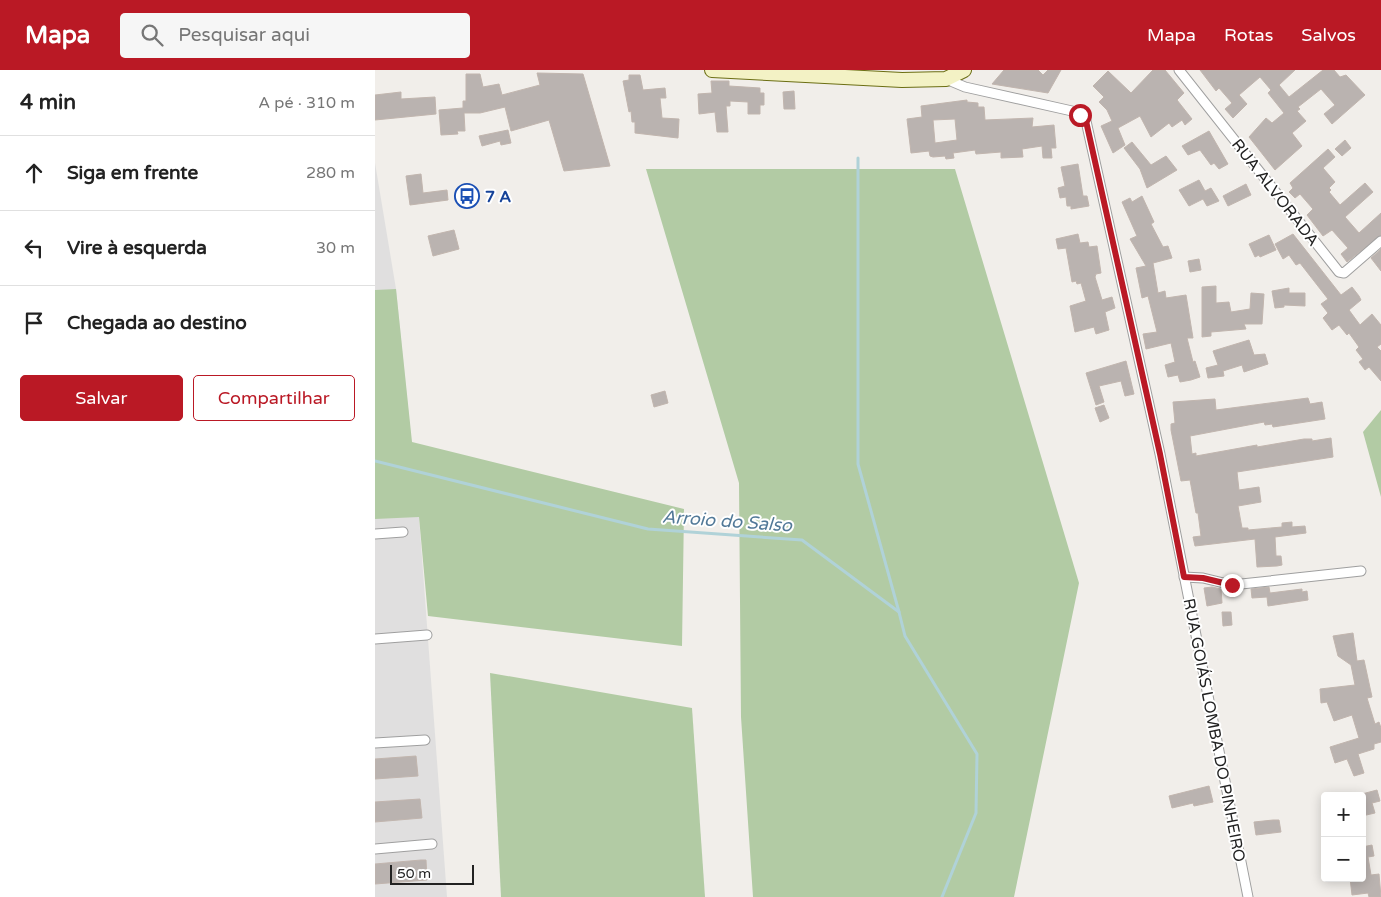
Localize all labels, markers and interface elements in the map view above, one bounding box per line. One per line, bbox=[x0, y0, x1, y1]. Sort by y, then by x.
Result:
search box bbox=[120, 13, 470, 58]
text: Mapa bbox=[25, 21, 90, 50]
icon: search bbox=[138, 21, 166, 49]
text: Pesquisar aqui bbox=[178, 24, 310, 46]
text: Mapa bbox=[1147, 24, 1196, 46]
text: Rotas bbox=[1224, 24, 1273, 46]
text: Salvos bbox=[1301, 24, 1356, 46]
text: 4 min bbox=[20, 90, 76, 115]
text: A pé · 310 m bbox=[258, 93, 355, 113]
route start bbox=[1069, 104, 1092, 127]
street label: RUA ALVORADA bbox=[1227, 135, 1323, 250]
icon: ahead bbox=[20, 159, 48, 187]
text: Siga em frente bbox=[67, 162, 198, 184]
text: 280 m bbox=[306, 163, 355, 183]
bus stop icon: 7 A bbox=[454, 183, 480, 209]
place label: 7 A bbox=[485, 187, 511, 207]
icon: left bbox=[20, 234, 48, 262]
text: Vire à esquerda bbox=[67, 237, 207, 259]
text: 30 m bbox=[316, 238, 355, 258]
icon: arrive bbox=[20, 309, 48, 337]
text: Chegada ao destino bbox=[67, 312, 247, 334]
button: Salvar bbox=[20, 375, 183, 421]
button: Compartilhar bbox=[193, 375, 355, 421]
water label: Arroio do Salso bbox=[661, 505, 794, 537]
route end bbox=[1221, 574, 1244, 597]
street label: RUA GOIÁS LOMBA DO PINHEIRO bbox=[1179, 597, 1249, 864]
map controls bbox=[1321, 792, 1366, 882]
button: + bbox=[1321, 792, 1366, 837]
button: − bbox=[1321, 837, 1366, 882]
scale bar bbox=[390, 862, 474, 885]
text: 50 m bbox=[397, 865, 431, 882]

